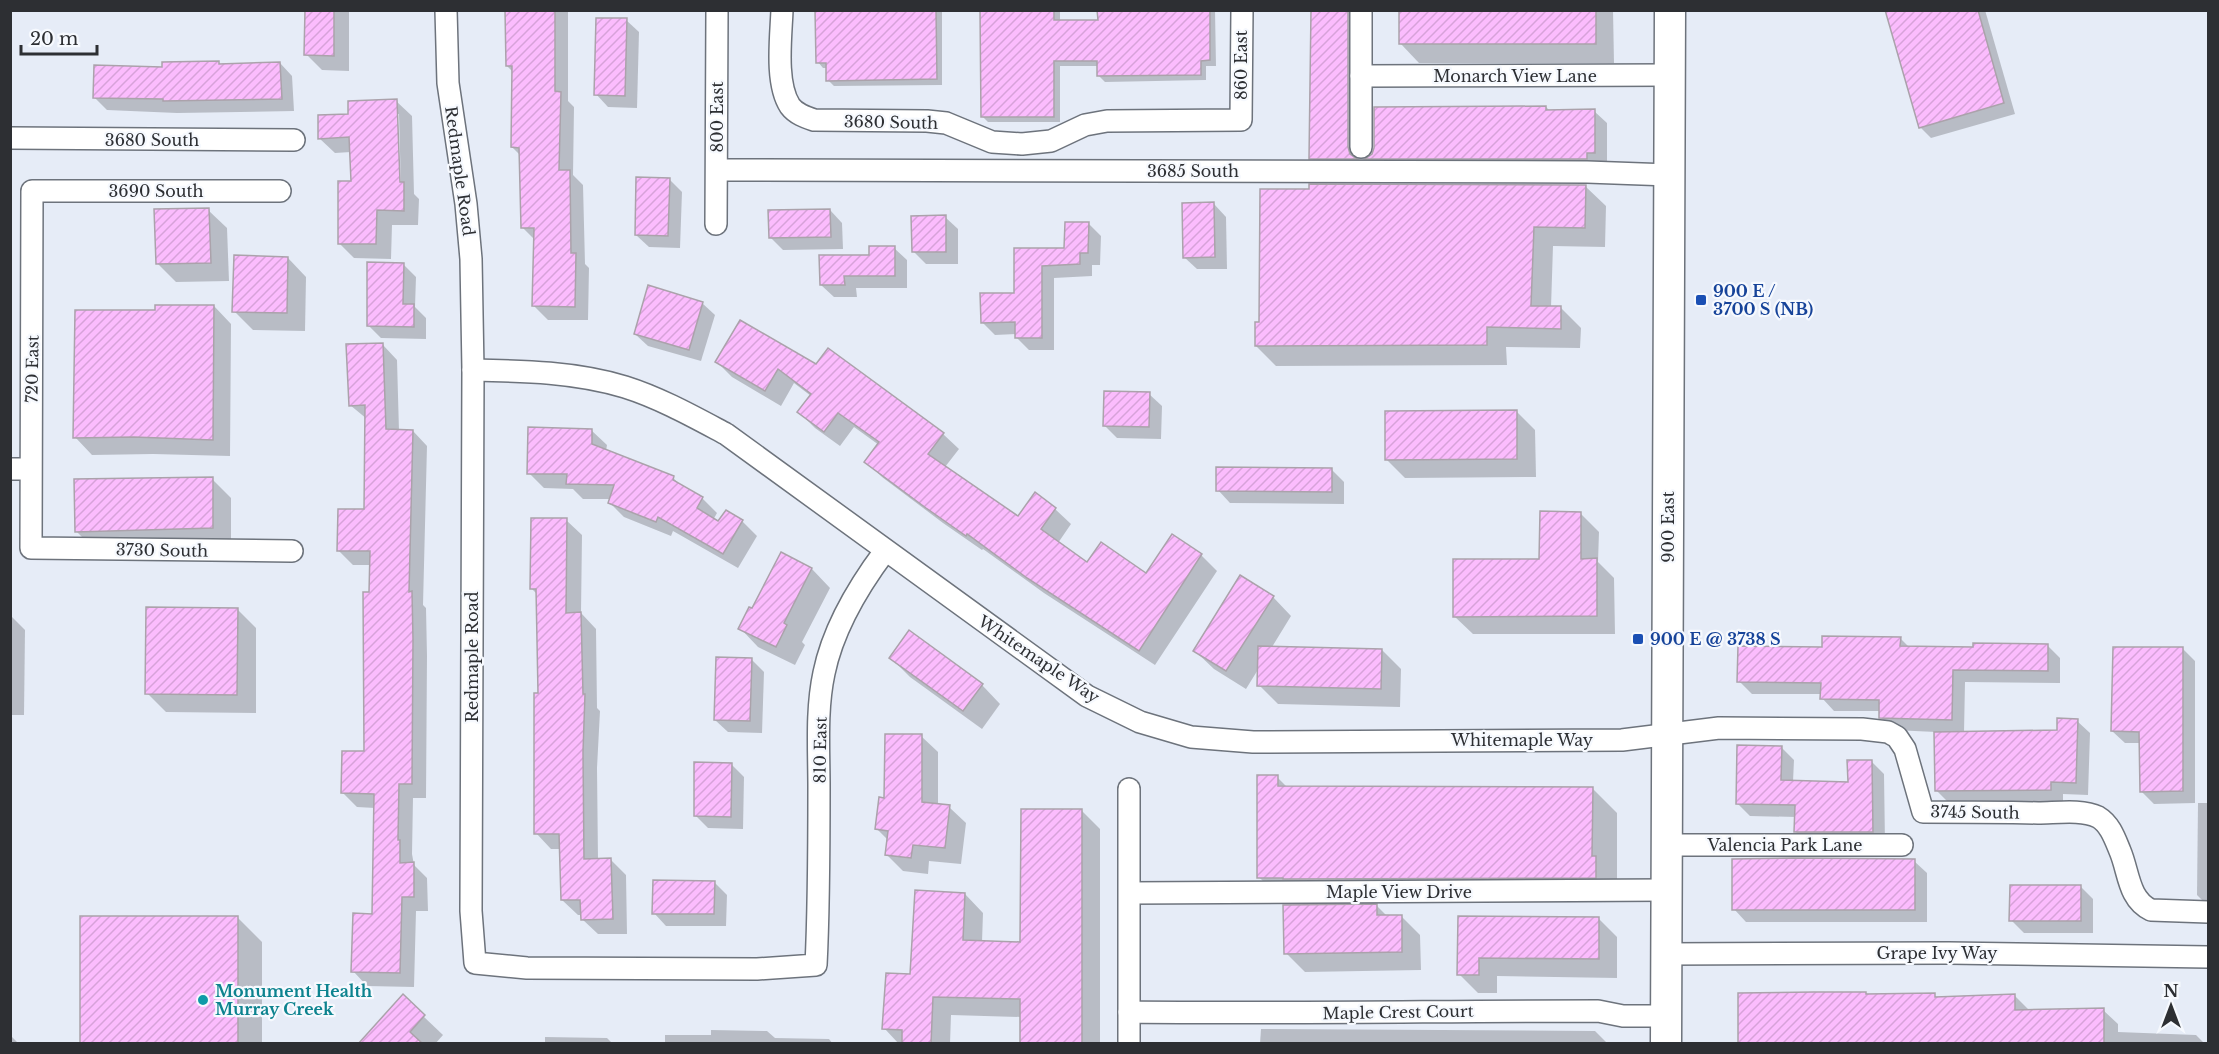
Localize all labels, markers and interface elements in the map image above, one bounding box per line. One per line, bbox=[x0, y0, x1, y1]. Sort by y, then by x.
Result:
scale bar bbox=[21, 18, 98, 56]
text: 20 m bbox=[30, 28, 78, 50]
street label: 860 East bbox=[1231, 30, 1251, 100]
street label: Monarch View Lane bbox=[1433, 66, 1597, 86]
street label: 800 East bbox=[707, 82, 727, 152]
street label: Redmaple Road bbox=[441, 105, 479, 237]
street label: 3680 South bbox=[844, 111, 938, 133]
street label: 3680 South bbox=[105, 130, 199, 150]
street label: 3685 South bbox=[1147, 161, 1239, 181]
street label: 3690 South bbox=[108, 181, 204, 201]
place label: 900 E / 3700 S (NB) bbox=[1713, 281, 1813, 319]
marker: 900 E / 3700 S (NB) bbox=[1694, 293, 1708, 307]
street label: 720 East bbox=[21, 335, 43, 403]
street label: 900 East bbox=[1658, 491, 1678, 563]
street label: 3730 South bbox=[116, 539, 208, 561]
street label: Redmaple Road bbox=[462, 591, 482, 722]
street label: Whitemaple Way bbox=[974, 610, 1104, 707]
place label: 900 E @ 3738 S bbox=[1650, 629, 1781, 649]
marker: 900 E @ 3738 S bbox=[1631, 632, 1645, 646]
street label: 810 East bbox=[809, 717, 831, 783]
street label: Whitemaple Way bbox=[1450, 730, 1594, 750]
street label: 3745 South bbox=[1930, 801, 2020, 823]
street label: Valencia Park Lane bbox=[1707, 835, 1862, 855]
street label: Maple View Drive bbox=[1326, 882, 1472, 902]
street label: Grape Ivy Way bbox=[1877, 943, 1998, 963]
north arrow bbox=[2141, 976, 2201, 1036]
place label: Monument Health Murray Creek bbox=[215, 981, 373, 1019]
text: N bbox=[2163, 981, 2179, 1001]
marker: Monument Health Murray Creek bbox=[196, 993, 210, 1007]
street label: Maple Crest Court bbox=[1322, 1001, 1474, 1023]

